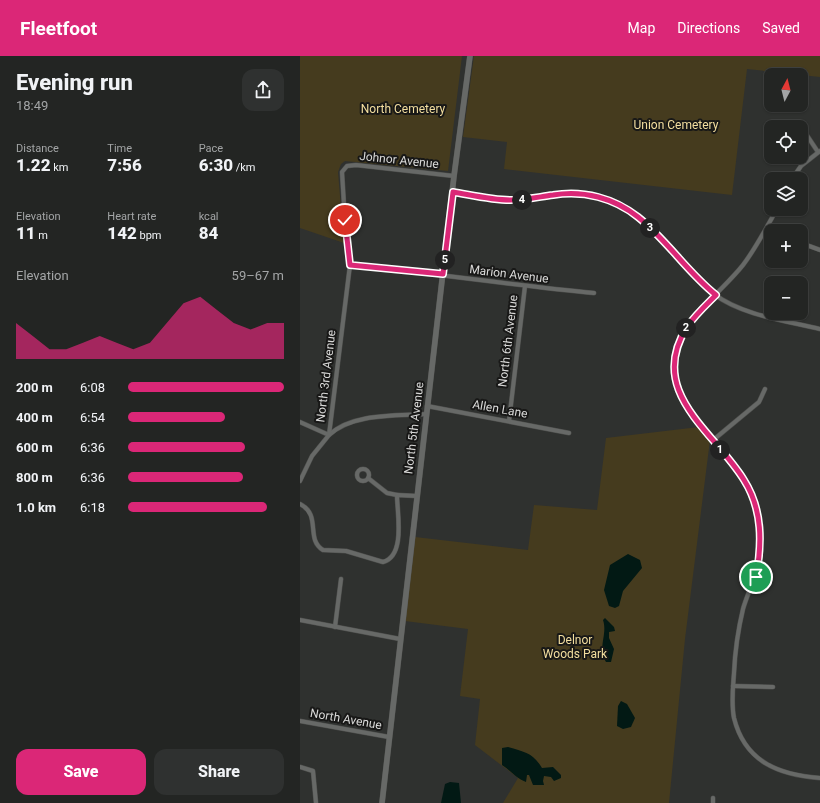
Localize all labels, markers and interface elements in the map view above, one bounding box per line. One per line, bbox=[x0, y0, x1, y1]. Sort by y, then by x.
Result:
text: Fleetfoot bbox=[20, 17, 97, 40]
text: Map bbox=[628, 20, 655, 36]
text: Directions bbox=[677, 20, 740, 36]
text: Saved bbox=[762, 20, 800, 36]
north arrow bbox=[764, 68, 808, 112]
map controls bbox=[764, 68, 808, 320]
button: share bbox=[242, 69, 284, 111]
text: Evening run bbox=[16, 70, 133, 95]
text: 18:49 bbox=[16, 98, 48, 113]
park label: North Cemetery bbox=[361, 102, 446, 116]
park label: Union Cemetery bbox=[634, 118, 719, 132]
button: locate bbox=[764, 120, 808, 164]
text: Distance bbox=[16, 142, 59, 155]
text: Time bbox=[107, 142, 132, 155]
text: Pace bbox=[199, 142, 223, 155]
street label: Johnor Avenue bbox=[359, 149, 439, 171]
text: 1.22 bbox=[16, 155, 50, 175]
text: 7:56 bbox=[107, 155, 142, 175]
text: 6:30 bbox=[199, 155, 233, 175]
text: km bbox=[50, 161, 68, 174]
text: /km bbox=[233, 161, 256, 174]
button: layers bbox=[764, 172, 808, 216]
pin: 4 bbox=[512, 190, 532, 210]
text: 4 bbox=[519, 193, 525, 206]
pin bbox=[328, 203, 362, 237]
icon: check bbox=[334, 209, 356, 231]
text: Elevation bbox=[16, 210, 61, 223]
text: Heart rate bbox=[107, 210, 156, 223]
text: kcal bbox=[199, 210, 219, 223]
pin: 3 bbox=[640, 218, 660, 238]
text: 3 bbox=[647, 221, 653, 234]
text: 11 bbox=[16, 223, 36, 243]
text: 142 bbox=[107, 223, 137, 243]
text: 84 bbox=[199, 223, 218, 243]
button: + bbox=[764, 224, 808, 268]
text: m bbox=[36, 229, 48, 242]
text: bpm bbox=[137, 229, 161, 242]
pin: 5 bbox=[435, 250, 455, 270]
text: 5 bbox=[442, 253, 448, 266]
street label: Marion Avenue bbox=[469, 262, 549, 286]
text: Elevation bbox=[16, 268, 69, 283]
text: 59–67 m bbox=[232, 268, 284, 283]
button: − bbox=[764, 276, 808, 320]
street label: North 6th Avenue bbox=[495, 294, 521, 388]
pin: 2 bbox=[676, 318, 696, 338]
text: 2 bbox=[683, 321, 689, 334]
street label: North 3rd Avenue bbox=[313, 329, 339, 423]
text: 200 m bbox=[16, 380, 53, 395]
text: 6:08 bbox=[80, 380, 105, 395]
street label: North 5th Avenue bbox=[401, 381, 427, 475]
street label: Allen Lane bbox=[471, 397, 529, 421]
text: 400 m bbox=[16, 410, 53, 425]
text: 6:54 bbox=[80, 410, 105, 425]
text: 600 m bbox=[16, 440, 53, 455]
text: 6:36 bbox=[80, 440, 105, 455]
pin: 1 bbox=[710, 440, 730, 460]
text: 1 bbox=[717, 443, 723, 456]
text: 800 m bbox=[16, 470, 53, 485]
text: 6:36 bbox=[80, 470, 105, 485]
text: 1.0 km bbox=[16, 500, 56, 515]
text: 6:18 bbox=[80, 500, 105, 515]
pin bbox=[739, 560, 773, 594]
icon: arrive bbox=[745, 566, 767, 588]
park label: Delnor Woods Park bbox=[543, 633, 608, 661]
street label: North Avenue bbox=[309, 706, 383, 732]
button: Save bbox=[16, 749, 146, 795]
button: Share bbox=[154, 749, 284, 795]

